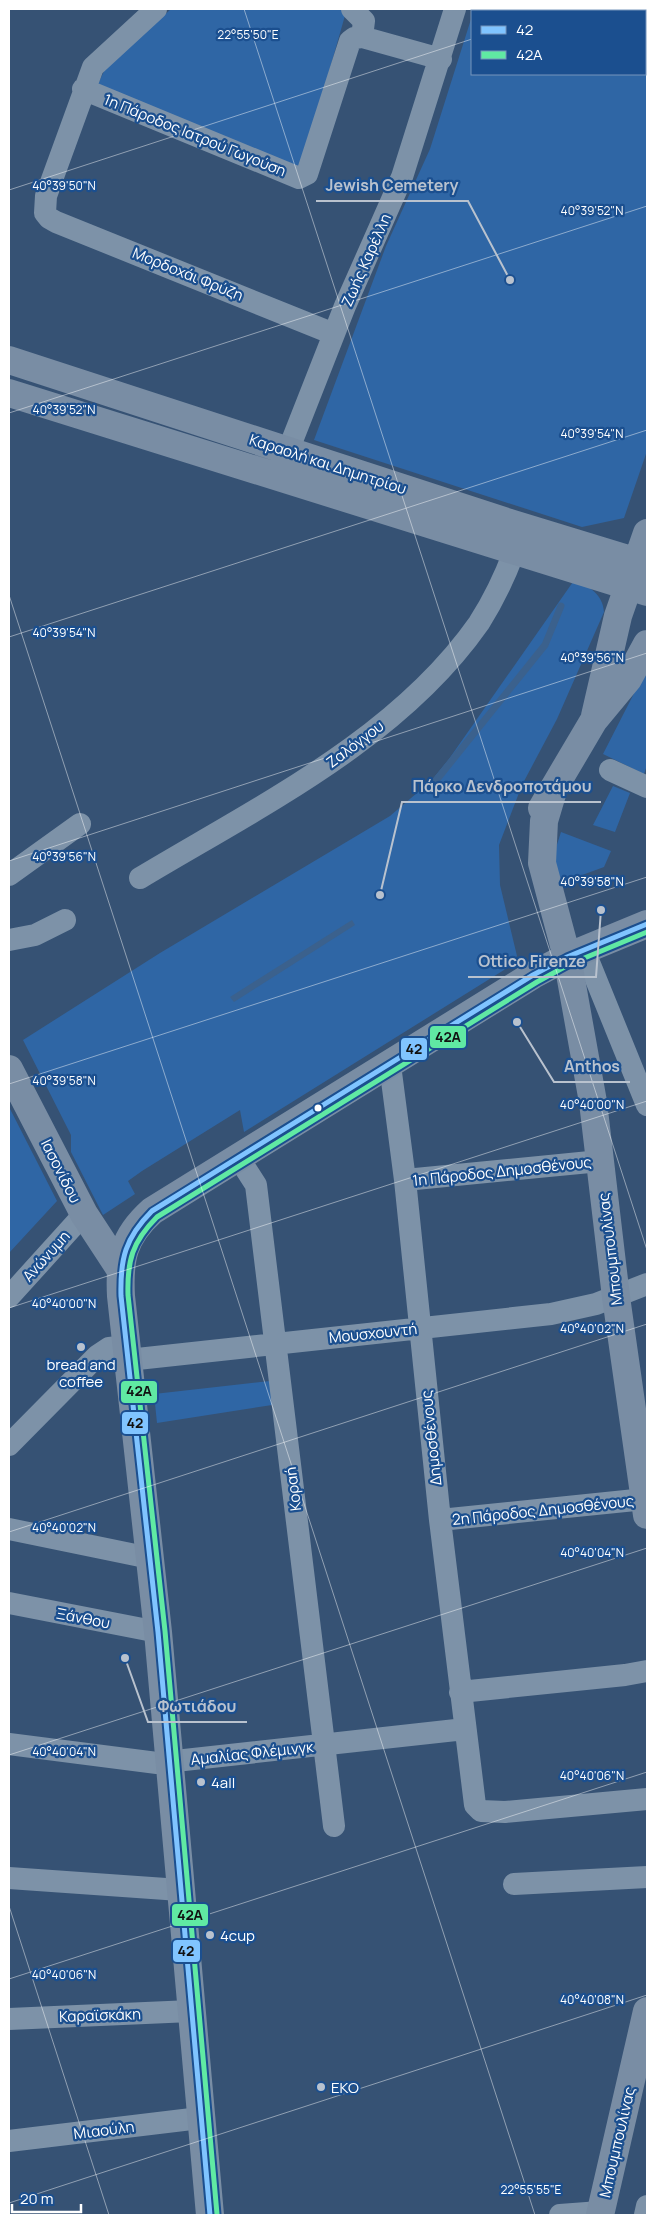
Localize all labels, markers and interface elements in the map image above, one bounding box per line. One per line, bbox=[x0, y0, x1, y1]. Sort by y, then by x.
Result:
legend bbox=[471, 10, 646, 75]
text: 42 bbox=[516, 19, 533, 40]
text: 22°55'50"E bbox=[217, 26, 279, 43]
text: 42Α bbox=[516, 44, 543, 65]
street label: 1η Πάροδος Ιατρού Γωγούση bbox=[101, 89, 289, 181]
callout: Jewish Cemetery bbox=[316, 170, 468, 201]
text: Jewish Cemetery bbox=[326, 174, 458, 196]
text: 40°39'50"N bbox=[32, 177, 96, 194]
text: 40°39'52"N bbox=[561, 202, 623, 219]
street label: Ζωής Καρέλλη bbox=[336, 210, 396, 310]
street label: Μορδοχάι Φρύζη bbox=[129, 242, 247, 306]
text: 40°39'52"N bbox=[33, 401, 95, 418]
text: 40°39'54"N bbox=[560, 425, 624, 442]
street label: Καραολή και Δημητρίου bbox=[247, 429, 409, 499]
text: 40°39'54"N bbox=[32, 624, 96, 641]
text: 40°39'56"N bbox=[560, 649, 624, 666]
street label: Ζαλόγγου bbox=[322, 715, 388, 773]
callout: Πάρκο Δενδροποτάμου bbox=[402, 771, 601, 802]
text: Πάρκο Δενδροποτάμου bbox=[412, 775, 592, 797]
text: 40°39'56"N bbox=[32, 848, 96, 865]
text: 40°39'58"N bbox=[560, 873, 624, 890]
callout: Ottico Firenze bbox=[468, 946, 596, 977]
text: Ottico Firenze bbox=[478, 950, 586, 972]
line badge: 42Α bbox=[429, 1025, 467, 1049]
text: 42Α bbox=[435, 1027, 462, 1046]
line badge: 42 bbox=[400, 1037, 428, 1061]
text: 42 bbox=[406, 1039, 422, 1058]
callout: Anthos bbox=[554, 1051, 630, 1082]
text: Anthos bbox=[564, 1055, 620, 1077]
text: 40°39'58"N bbox=[32, 1072, 96, 1089]
text: 40°40'00"N bbox=[560, 1096, 624, 1113]
unlabelled marker bbox=[313, 1103, 323, 1113]
street label: Ιασονίδου bbox=[36, 1135, 86, 1207]
street label: 1η Πάροδος Δημοσθένους bbox=[411, 1151, 593, 1191]
street label: Μπουμπουλίνας bbox=[593, 1192, 627, 1306]
street label: Ανώνυμη bbox=[17, 1226, 75, 1286]
text: 40°40'00"N bbox=[32, 1295, 96, 1312]
street label: Μουσχουντή bbox=[328, 1318, 418, 1348]
text: 40°40'02"N bbox=[560, 1320, 624, 1337]
marker: bread and coffee bbox=[75, 1341, 87, 1353]
place label: bread and coffee bbox=[46, 1354, 116, 1392]
line badge: 42Α bbox=[120, 1380, 158, 1404]
text: 42Α bbox=[126, 1381, 153, 1400]
street label: Δημοσθένους bbox=[416, 1389, 446, 1487]
line badge: 42 bbox=[121, 1411, 149, 1435]
text: 42 bbox=[127, 1413, 143, 1432]
street label: Κοραή bbox=[280, 1466, 306, 1512]
street label: 2η Πάροδος Δημοσθένους bbox=[451, 1490, 635, 1530]
text: 40°40'02"N bbox=[32, 1519, 96, 1536]
text: 40°40'04"N bbox=[560, 1544, 624, 1561]
street label: Ξάνθου bbox=[54, 1602, 112, 1634]
callout: Φωτιάδου bbox=[148, 1691, 247, 1722]
text: Φωτιάδου bbox=[158, 1695, 236, 1717]
street label: Αμαλίας Φλέμινγκ bbox=[189, 1736, 315, 1770]
text: 40°40'04"N bbox=[32, 1743, 96, 1760]
text: 40°40'06"N bbox=[560, 1767, 624, 1784]
place label: 4all bbox=[211, 1772, 235, 1793]
marker: 4all bbox=[195, 1776, 207, 1788]
line badge: 42Α bbox=[171, 1903, 209, 1927]
text: 42Α bbox=[177, 1905, 204, 1924]
place label: 4cup bbox=[220, 1925, 255, 1946]
marker: 4cup bbox=[204, 1929, 216, 1941]
line badge: 42 bbox=[172, 1939, 201, 1963]
text: 42 bbox=[178, 1941, 194, 1960]
text: 40°40'06"N bbox=[32, 1966, 96, 1983]
text: 40°40'08"N bbox=[560, 1991, 624, 2008]
street label: Καραϊσκάκη bbox=[59, 2003, 141, 2027]
place label: EKO bbox=[331, 2077, 359, 2098]
marker: EKO bbox=[315, 2081, 327, 2093]
street label: Μπουμπουλίνας bbox=[594, 2084, 640, 2200]
street label: Μιαούλη bbox=[72, 2116, 136, 2144]
text: 22°55'55"E bbox=[501, 2181, 562, 2198]
scale bar bbox=[12, 2182, 81, 2214]
text: 20 m bbox=[20, 2188, 53, 2209]

